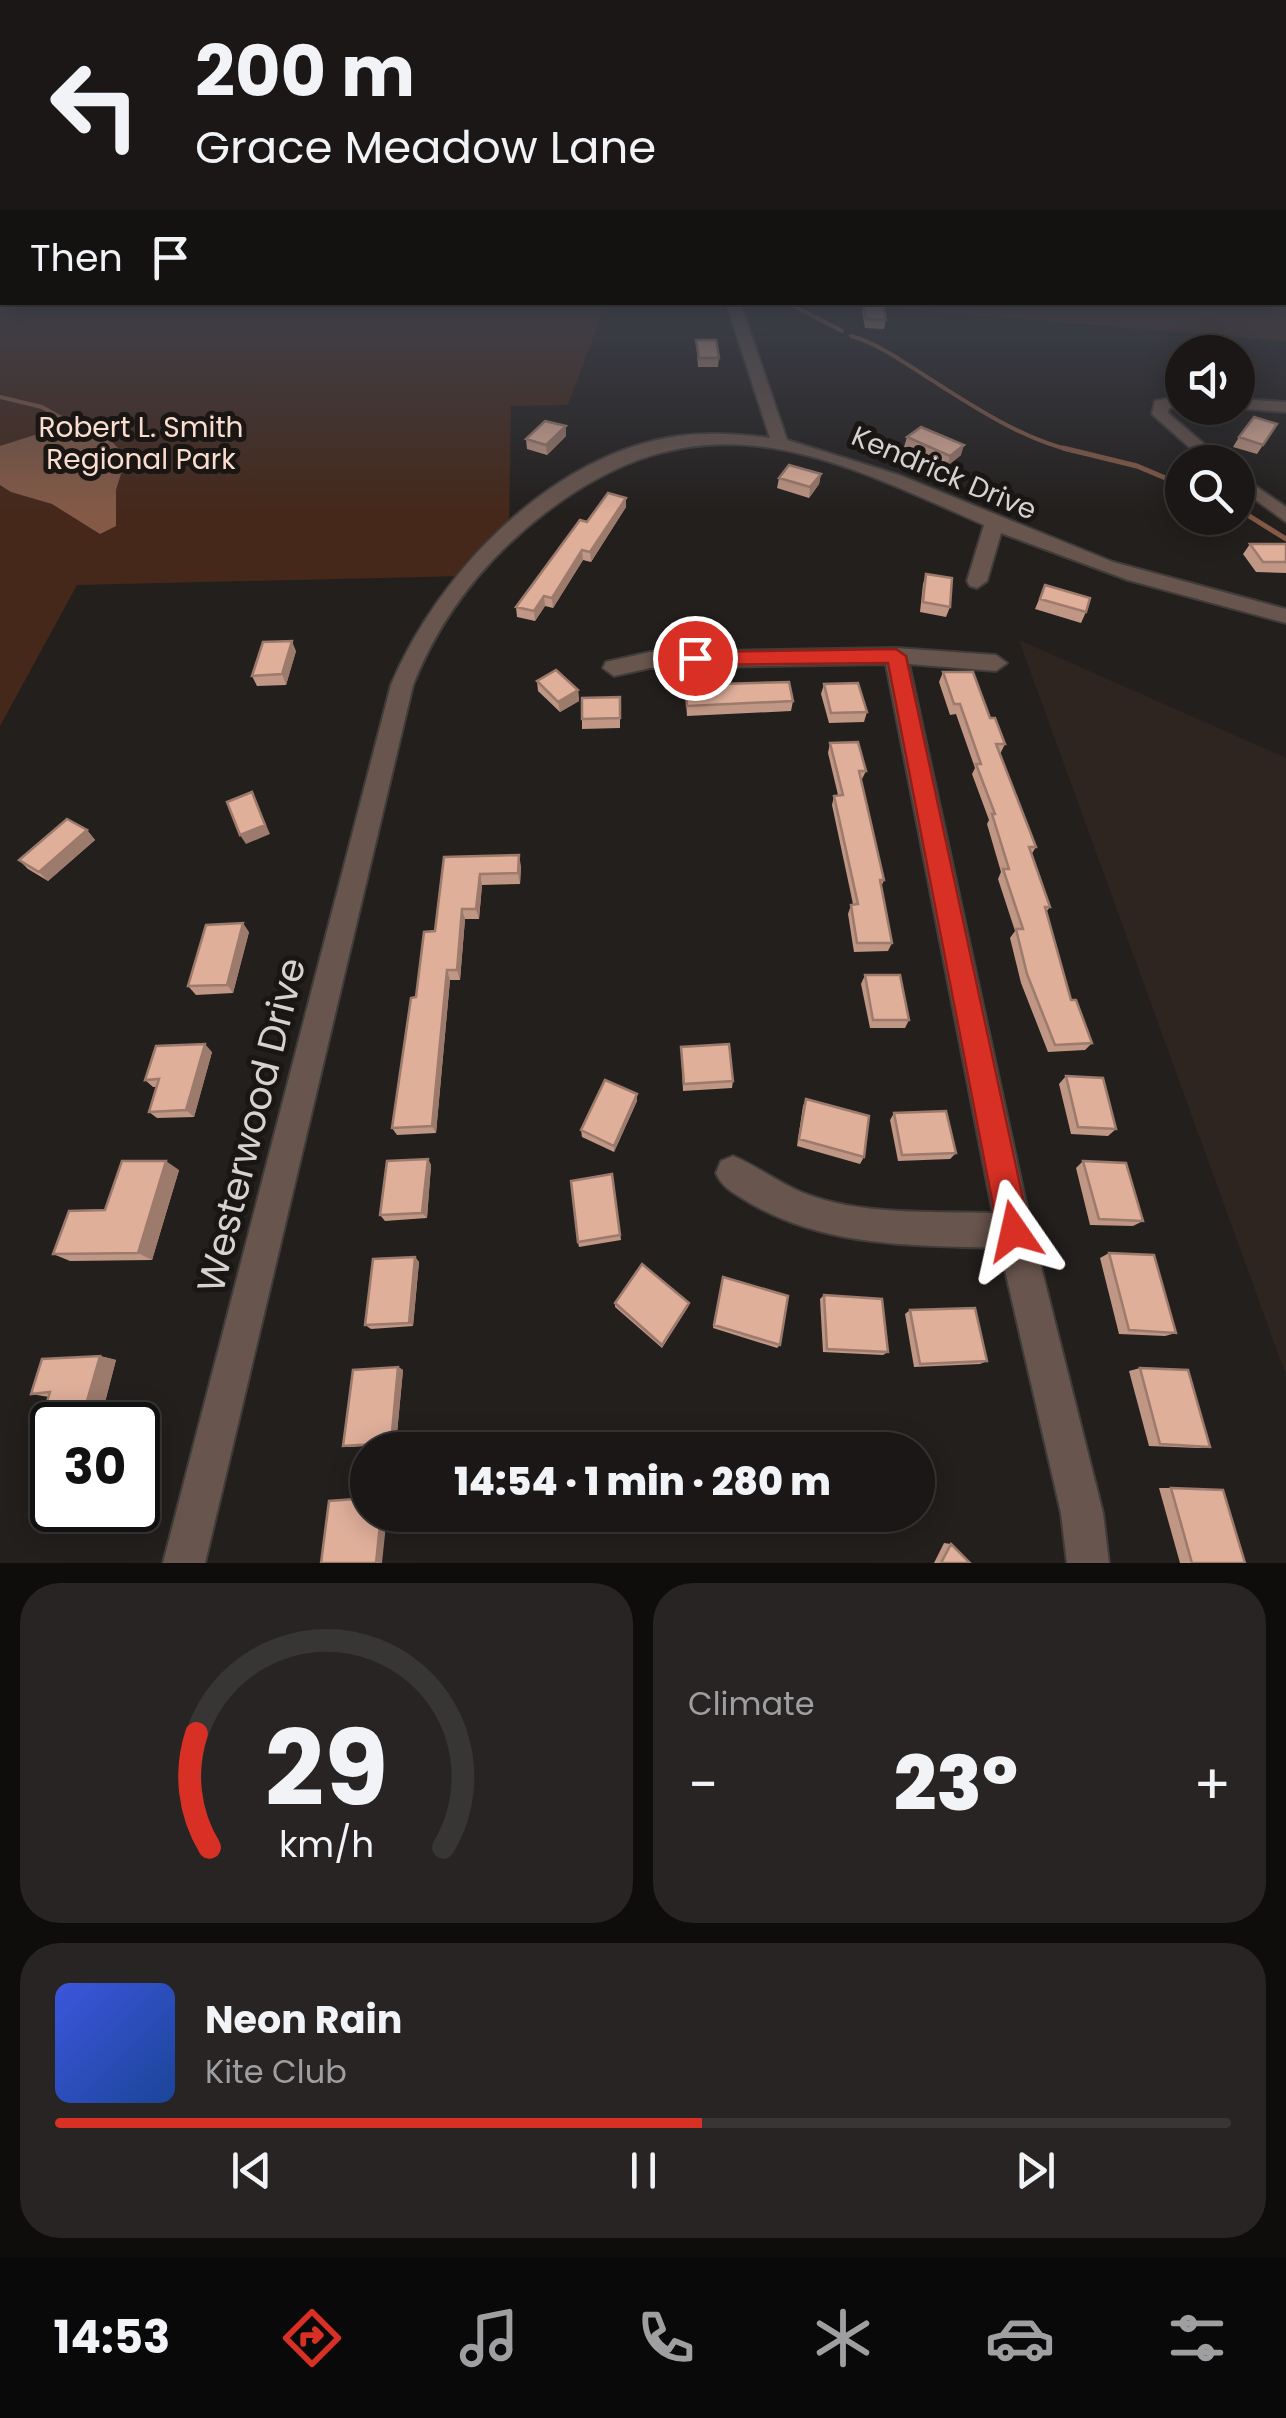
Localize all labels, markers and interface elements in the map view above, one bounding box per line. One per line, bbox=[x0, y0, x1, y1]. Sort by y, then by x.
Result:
text: 200 m bbox=[195, 22, 415, 121]
icon: left bbox=[30, 40, 160, 170]
text: Grace Meadow Lane bbox=[195, 116, 656, 179]
icon: arrive bbox=[143, 230, 198, 285]
text: Then bbox=[30, 231, 123, 284]
map controls bbox=[1165, 335, 1255, 535]
button: sound bbox=[1165, 335, 1255, 425]
park label: Robert L. Smith Regional Park bbox=[38, 408, 244, 479]
street label: Kendrick Drive bbox=[846, 416, 1042, 530]
button: search bbox=[1165, 445, 1255, 535]
pin bbox=[653, 616, 738, 701]
icon: arrive bbox=[668, 631, 723, 686]
street label: Westerwood Drive bbox=[184, 952, 318, 1298]
position arrow bbox=[962, 1179, 1066, 1283]
speed limit sign: 30 bbox=[30, 1402, 160, 1532]
text: 14:54 · 1 min · 280 m bbox=[454, 1455, 831, 1508]
text: Climate bbox=[688, 1681, 815, 1726]
text: 29 bbox=[265, 1696, 388, 1841]
text: 23° bbox=[894, 1731, 1018, 1836]
text: − bbox=[688, 1746, 718, 1823]
text: + bbox=[1193, 1746, 1231, 1823]
text: km/h bbox=[279, 1819, 374, 1870]
text: Neon Rain bbox=[205, 1993, 402, 2046]
text: Kite Club bbox=[205, 2049, 347, 2094]
icon: previous bbox=[224, 2143, 279, 2198]
icon: pause bbox=[616, 2143, 671, 2198]
icon: next bbox=[1008, 2143, 1063, 2198]
icon: directions bbox=[277, 2303, 347, 2373]
icon: music bbox=[454, 2303, 524, 2373]
icon: phone bbox=[631, 2303, 701, 2373]
icon: climate bbox=[808, 2303, 878, 2373]
icon: car bbox=[985, 2303, 1055, 2373]
icon: filters bbox=[1162, 2303, 1232, 2373]
text: 14:53 bbox=[54, 2306, 170, 2369]

